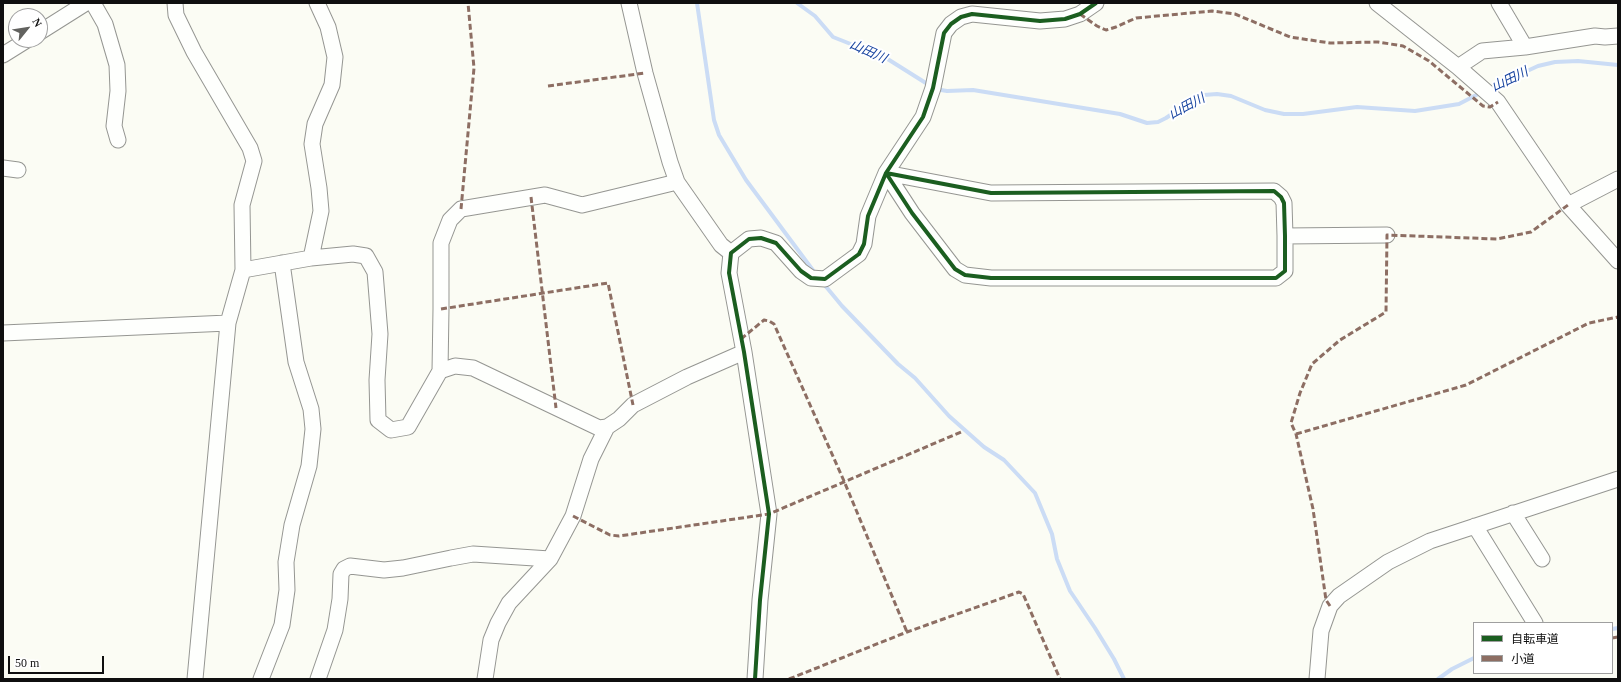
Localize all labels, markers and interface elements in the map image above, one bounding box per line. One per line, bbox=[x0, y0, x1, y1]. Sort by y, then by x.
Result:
north arrow bbox=[8, 8, 48, 48]
text: N bbox=[30, 16, 45, 29]
water label: 山田川 bbox=[847, 37, 889, 67]
water label: 山田川 bbox=[1489, 64, 1531, 96]
water label: 山田川 bbox=[1166, 91, 1208, 123]
legend bbox=[1473, 622, 1613, 674]
text: 自転車道 bbox=[1511, 632, 1559, 646]
scale bar bbox=[10, 648, 106, 674]
text: 小道 bbox=[1511, 652, 1535, 666]
text: 50 m bbox=[15, 656, 39, 670]

